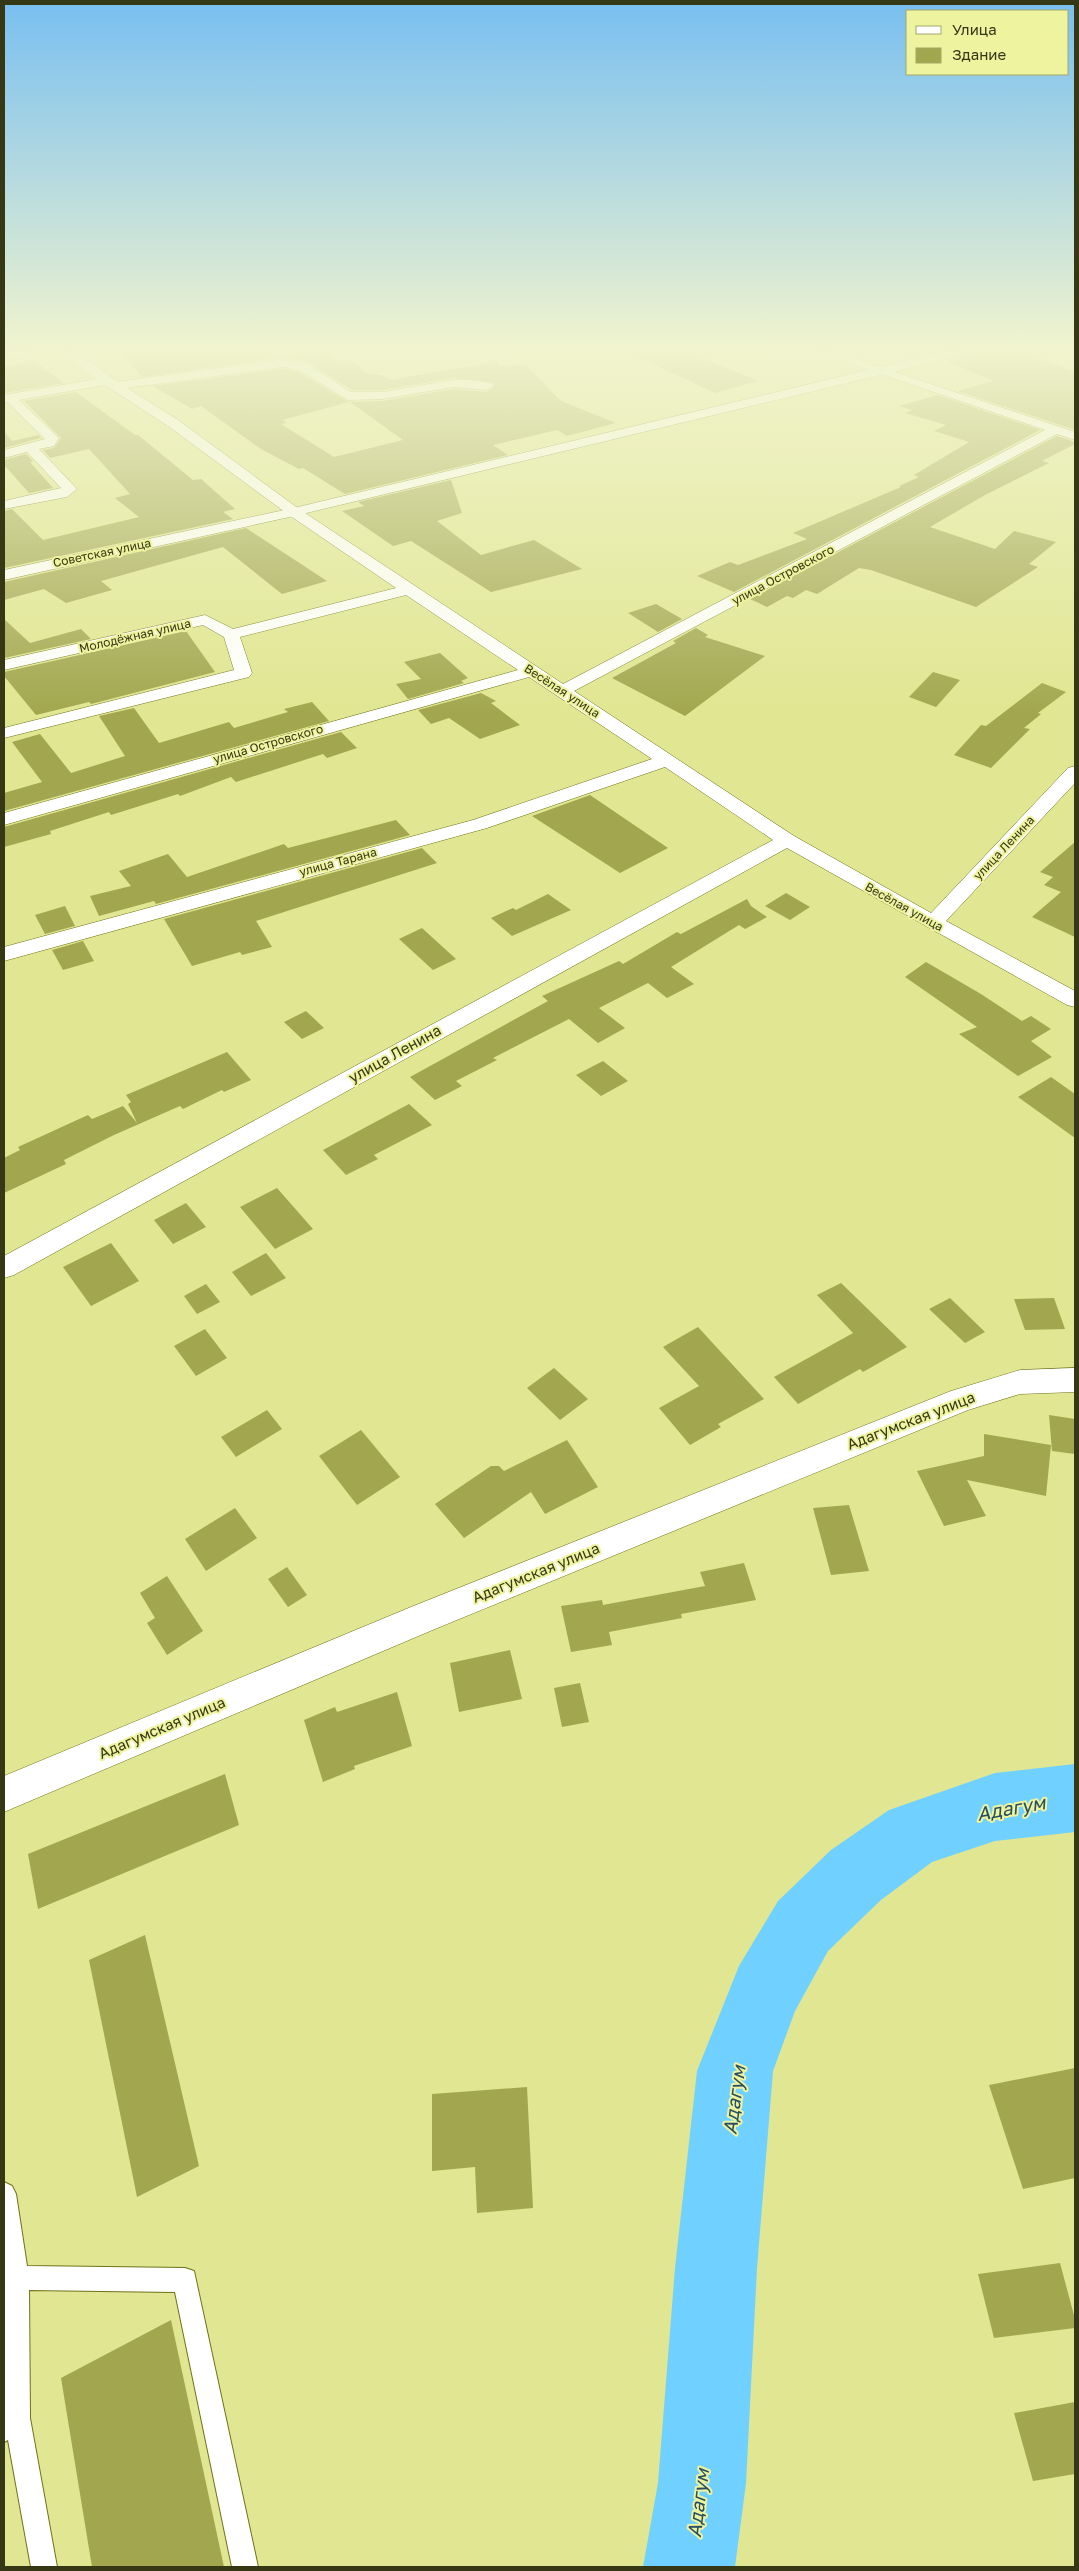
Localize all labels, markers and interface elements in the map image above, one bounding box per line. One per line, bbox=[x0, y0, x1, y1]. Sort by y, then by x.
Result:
legend bbox=[906, 10, 1069, 75]
text: Улица bbox=[952, 20, 997, 38]
text: Здание bbox=[952, 45, 1006, 63]
street label: Советская улица bbox=[52, 535, 152, 570]
street label: улица Островского bbox=[729, 541, 837, 608]
street label: Молодёжная улица bbox=[78, 615, 192, 656]
street label: Весёлая улица bbox=[522, 661, 603, 721]
street label: улица Островского bbox=[211, 721, 325, 766]
street label: улица Ленина bbox=[970, 812, 1037, 883]
street label: улица Тарана bbox=[298, 844, 378, 879]
street label: Весёлая улица bbox=[862, 879, 946, 934]
street label: улица Ленина bbox=[345, 1020, 444, 1086]
street label: Адагумская улица bbox=[844, 1387, 977, 1453]
street label: Адагумская улица bbox=[469, 1538, 602, 1606]
street label: Адагумская улица bbox=[96, 1692, 228, 1762]
water label: Адагум bbox=[975, 1790, 1048, 1825]
water label: Адагум bbox=[717, 2063, 750, 2136]
water label: Адагум bbox=[682, 2466, 713, 2539]

